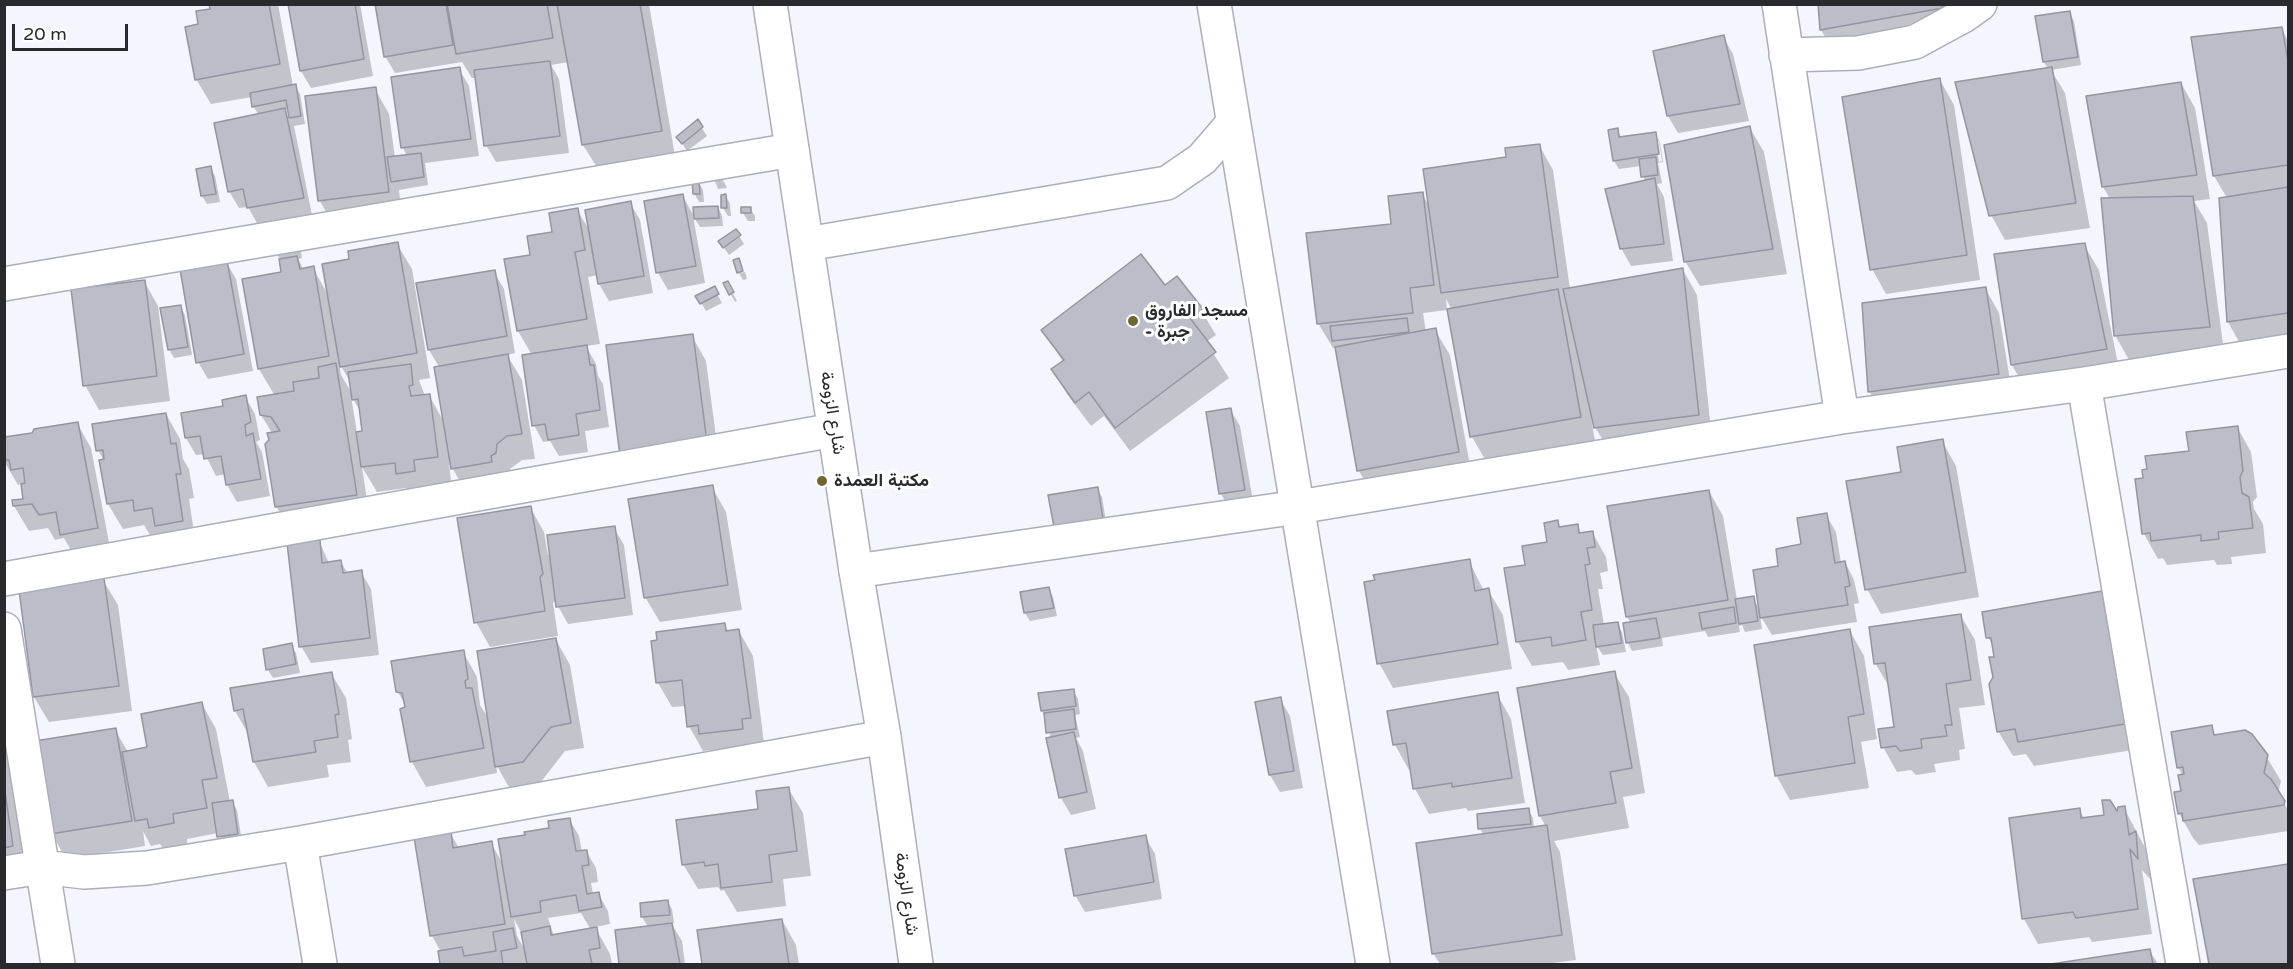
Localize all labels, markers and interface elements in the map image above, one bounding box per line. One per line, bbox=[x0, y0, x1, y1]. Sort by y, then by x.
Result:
scale bar bbox=[15, 12, 130, 50]
text: 20 m bbox=[23, 23, 67, 45]
place label: مسجد الفاروق - جبرة bbox=[1145, 300, 1248, 342]
marker: مسجد الفاروق - جبرة bbox=[1126, 314, 1140, 328]
street label: شارع الزومة bbox=[815, 370, 849, 456]
place label: مكتبة العمدة bbox=[834, 470, 929, 492]
marker: مكتبة العمدة bbox=[815, 474, 829, 488]
street label: شارع الزومة bbox=[889, 851, 923, 937]

